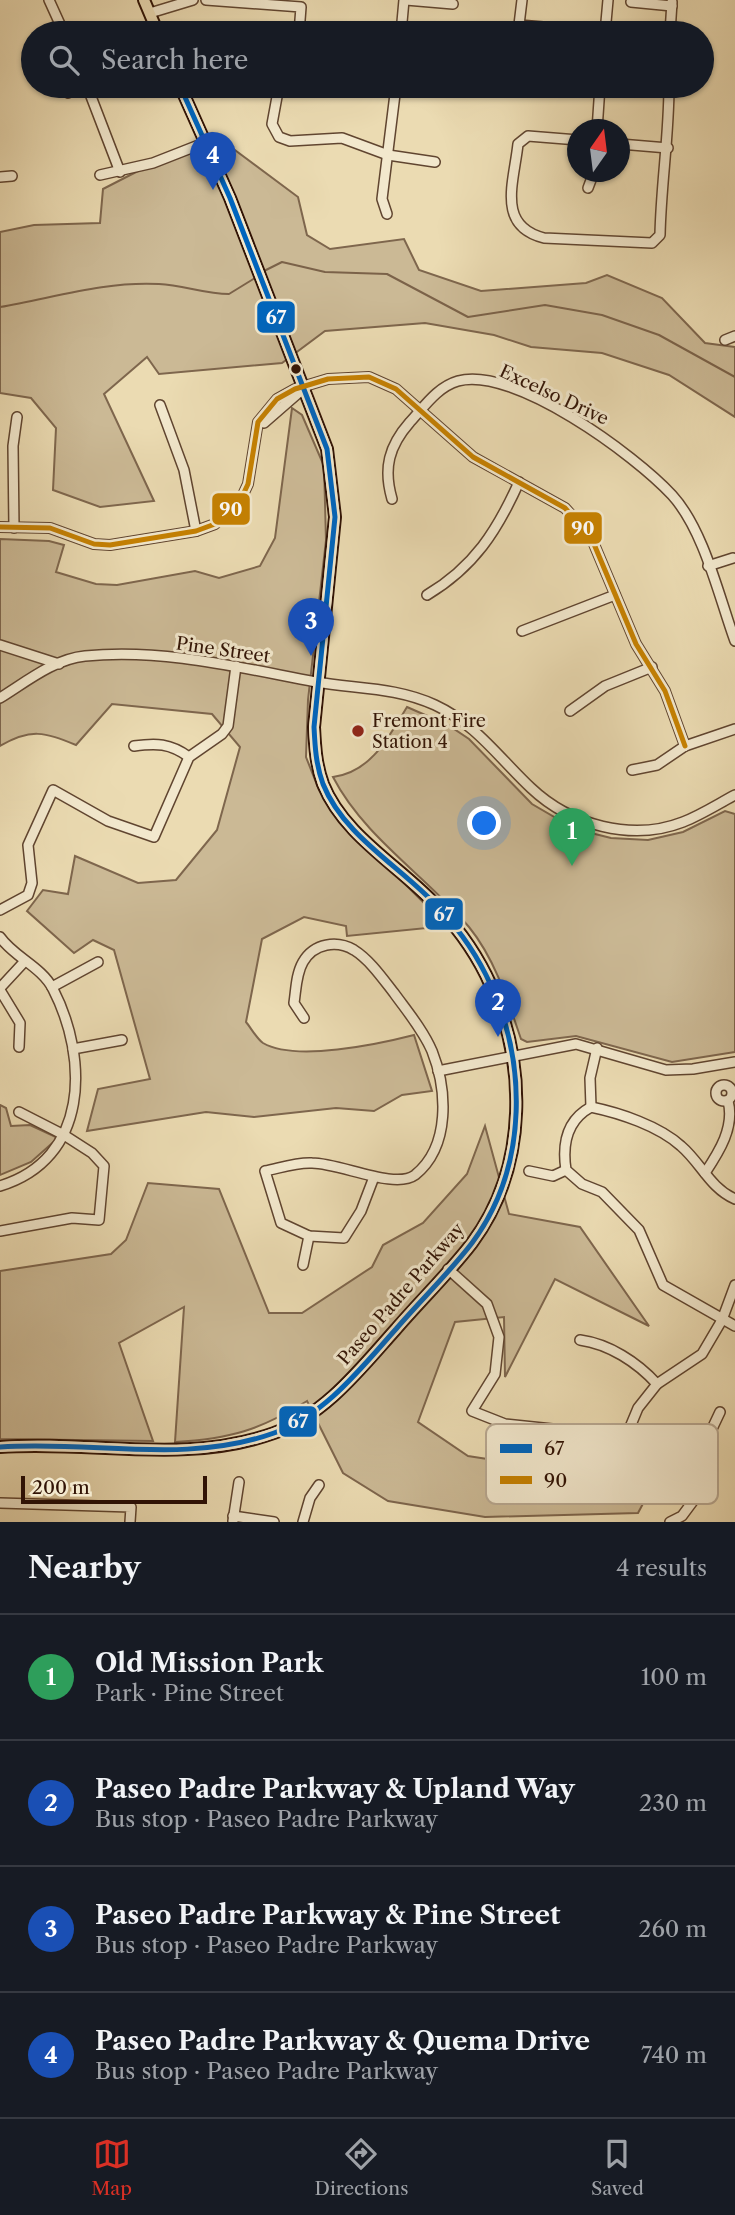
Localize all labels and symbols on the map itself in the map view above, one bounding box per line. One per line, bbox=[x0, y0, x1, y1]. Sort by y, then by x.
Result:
north arrow bbox=[567, 119, 630, 182]
pin: 4 bbox=[190, 132, 236, 190]
line badge: 67 bbox=[256, 300, 296, 334]
text: 67 bbox=[265, 306, 287, 329]
street label: Excelso Drive bbox=[496, 360, 612, 430]
unlabelled marker bbox=[289, 362, 303, 376]
line badge: 90 bbox=[211, 492, 251, 526]
text: 90 bbox=[219, 498, 243, 521]
line badge: 90 bbox=[563, 511, 603, 545]
text: 90 bbox=[571, 517, 595, 540]
pin: 3 bbox=[288, 598, 334, 656]
street label: Pine Street bbox=[175, 633, 272, 668]
place label: Fremont Fire Station 4 bbox=[372, 710, 486, 753]
marker: Fremont Fire Station 4 bbox=[350, 723, 366, 739]
your location bbox=[467, 806, 501, 840]
pin: 1 bbox=[549, 808, 595, 866]
line badge: 67 bbox=[424, 897, 464, 931]
text: 67 bbox=[433, 903, 455, 926]
pin: 2 bbox=[475, 979, 521, 1037]
street label: Paseo Padre Parkway bbox=[333, 1218, 469, 1370]
line badge: 67 bbox=[278, 1405, 318, 1438]
text: 67 bbox=[287, 1410, 309, 1433]
legend bbox=[486, 1424, 718, 1504]
text: 67 bbox=[544, 1437, 565, 1460]
text: 90 bbox=[544, 1469, 567, 1492]
scale bar bbox=[21, 1473, 206, 1505]

